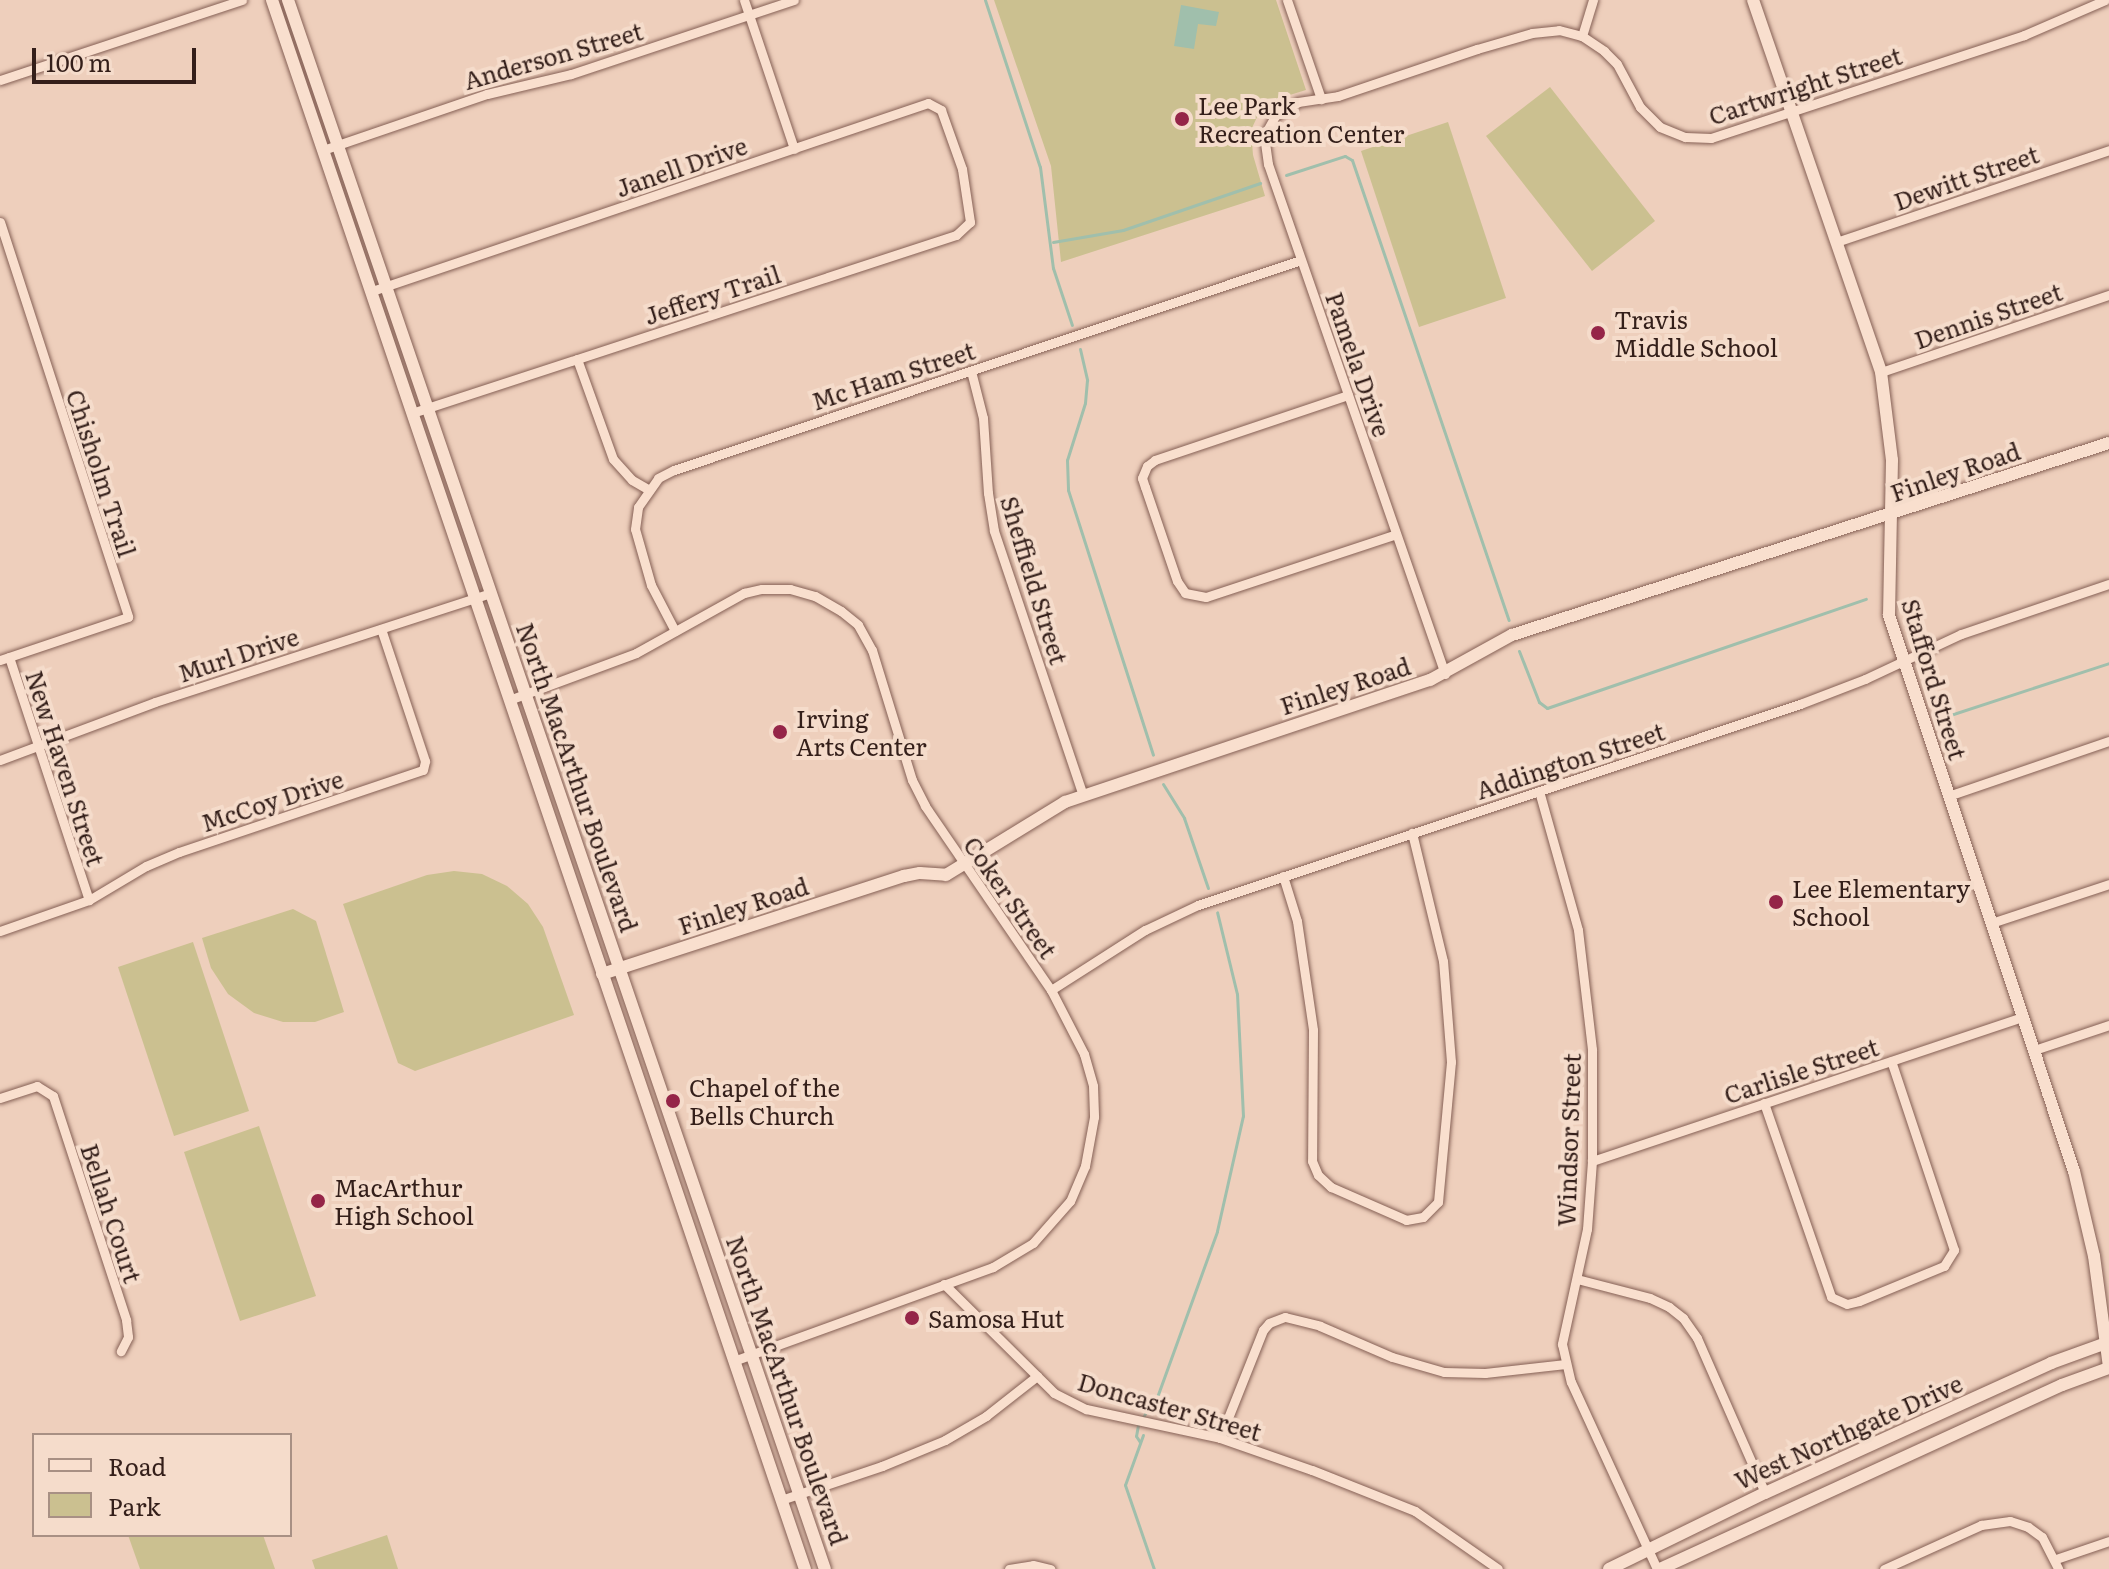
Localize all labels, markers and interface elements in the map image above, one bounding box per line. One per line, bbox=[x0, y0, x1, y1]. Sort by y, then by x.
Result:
street label: Anderson Street bbox=[460, 16, 646, 94]
scale bar bbox=[36, 32, 200, 82]
street label: Cartwright Street bbox=[1705, 40, 1905, 130]
text: 100 m bbox=[46, 44, 112, 79]
place label: Lee Park Recreation Center bbox=[1198, 91, 1404, 147]
marker: Lee Park Recreation Center bbox=[1173, 110, 1191, 128]
street label: Janell Drive bbox=[612, 130, 750, 202]
street label: Dewitt Street bbox=[1890, 139, 2042, 215]
street label: Jeffery Trail bbox=[640, 258, 784, 330]
street label: Dennis Street bbox=[1910, 276, 2066, 354]
street label: Pamela Drive bbox=[1321, 288, 1397, 440]
place label: Travis Middle School bbox=[1614, 305, 1778, 361]
marker: Travis Middle School bbox=[1589, 324, 1607, 342]
street label: Mc Ham Street bbox=[808, 335, 978, 415]
street label: Chisholm Trail bbox=[61, 386, 143, 560]
street label: Finley Road bbox=[1886, 435, 2024, 507]
street label: Sheffield Street bbox=[996, 492, 1074, 668]
street label: Stafford Street bbox=[1897, 595, 1973, 763]
street label: North MacArthur Boulevard bbox=[512, 619, 644, 935]
street label: Murl Drive bbox=[174, 621, 302, 687]
street label: Finley Road bbox=[1276, 650, 1414, 720]
street label: New Haven Street bbox=[21, 667, 111, 869]
place label: Irving Arts Center bbox=[796, 704, 927, 760]
street label: Addington Street bbox=[1472, 716, 1668, 804]
marker: Irving Arts Center bbox=[771, 723, 789, 741]
street label: McCoy Drive bbox=[197, 763, 347, 837]
street label: Coker Street bbox=[959, 831, 1063, 963]
street label: Finley Road bbox=[674, 870, 812, 940]
place label: Lee Elementary School bbox=[1792, 874, 1970, 930]
marker: Lee Elementary School bbox=[1767, 893, 1785, 911]
street label: Carlisle Street bbox=[1720, 1031, 1882, 1109]
street label: Windsor Street bbox=[1551, 1053, 1585, 1227]
place label: Chapel of the Bells Church bbox=[689, 1073, 840, 1129]
marker: Chapel of the Bells Church bbox=[664, 1092, 682, 1110]
street label: Bellah Court bbox=[76, 1140, 148, 1286]
place label: MacArthur High School bbox=[334, 1173, 474, 1229]
marker: MacArthur High School bbox=[309, 1192, 327, 1210]
street label: North MacArthur Boulevard bbox=[722, 1232, 854, 1548]
place label: Samosa Hut bbox=[928, 1304, 1064, 1332]
marker: Samosa Hut bbox=[903, 1309, 921, 1327]
street label: Doncaster Street bbox=[1075, 1366, 1265, 1446]
street label: West Northgate Drive bbox=[1730, 1368, 1966, 1494]
legend bbox=[32, 1433, 292, 1537]
text: Road bbox=[108, 1448, 166, 1483]
text: Park bbox=[108, 1488, 161, 1523]

